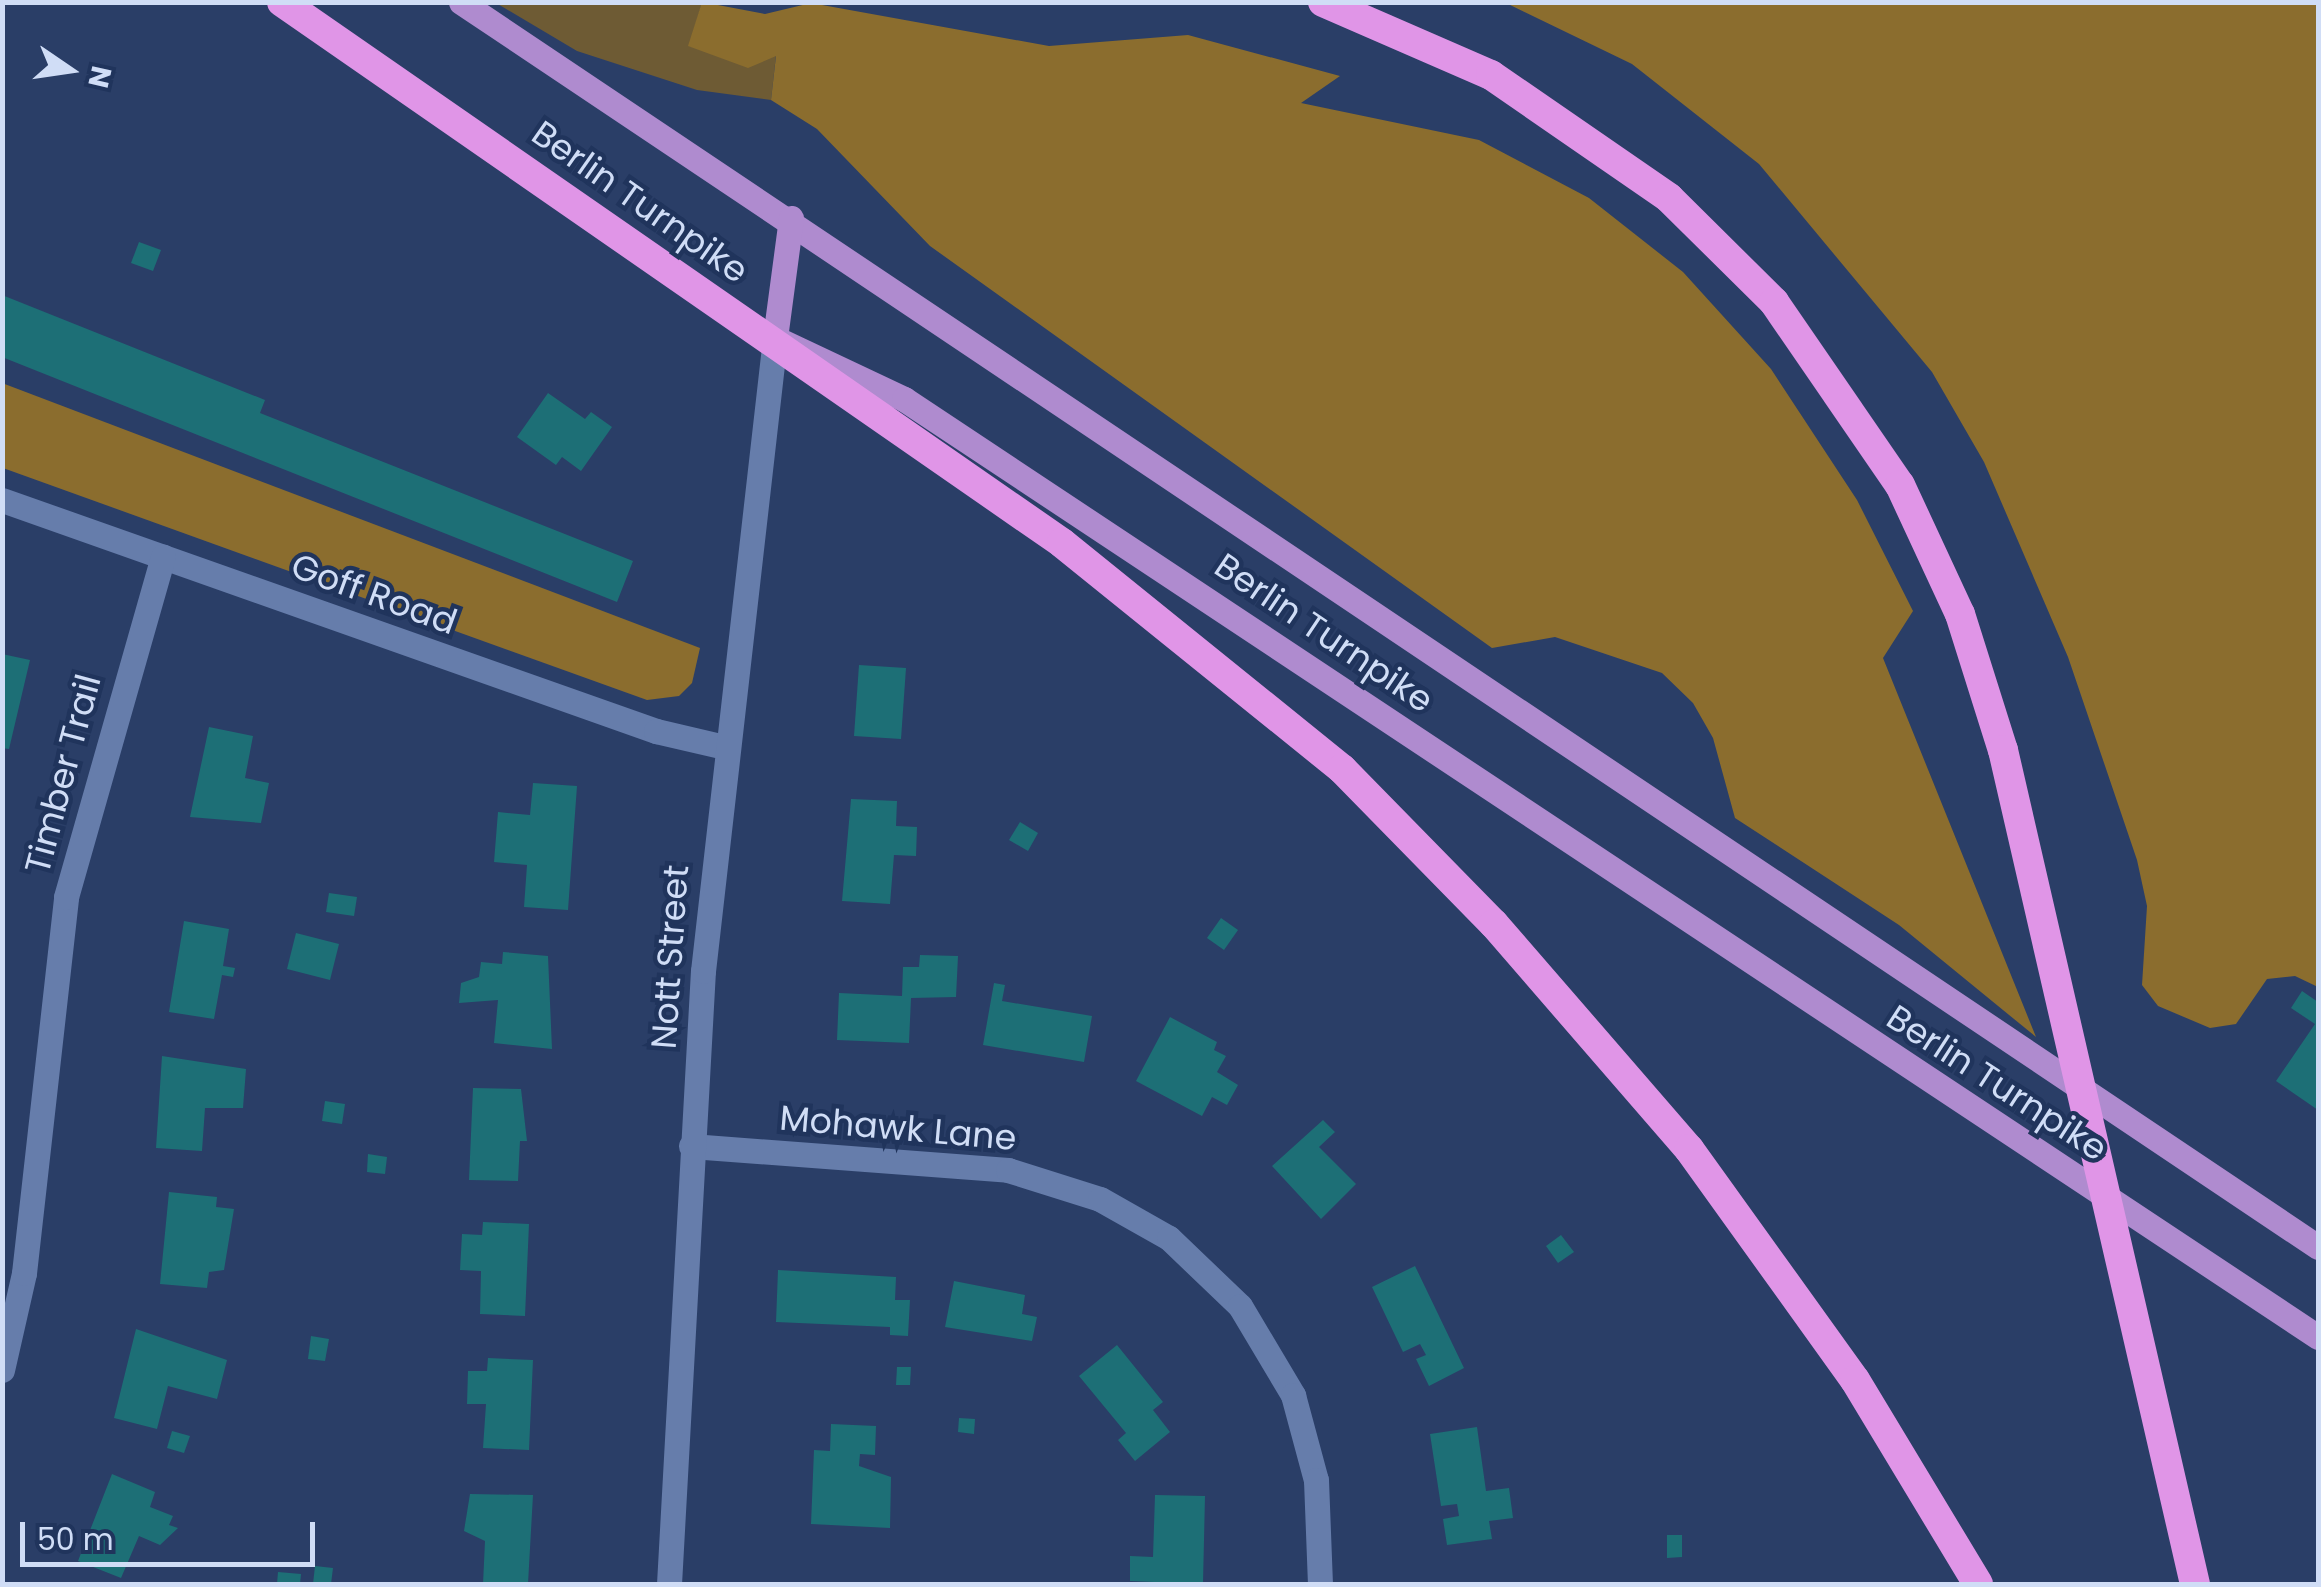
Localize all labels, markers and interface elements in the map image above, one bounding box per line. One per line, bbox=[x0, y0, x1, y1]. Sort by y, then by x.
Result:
north arrow bbox=[20, 20, 120, 120]
text: N bbox=[78, 62, 121, 92]
street label: Berlin Turnpike bbox=[524, 112, 756, 292]
street label: Goff Road bbox=[286, 545, 462, 643]
street label: Berlin Turnpike bbox=[1207, 545, 1441, 721]
street label: Timber Trail bbox=[16, 670, 110, 878]
street label: Nott Street bbox=[643, 864, 697, 1050]
street label: Berlin Turnpike bbox=[1879, 996, 2115, 1170]
street label: Mohawk Lane bbox=[778, 1097, 1018, 1159]
scale bar bbox=[25, 1502, 320, 1564]
text: 50 m bbox=[37, 1518, 114, 1561]

